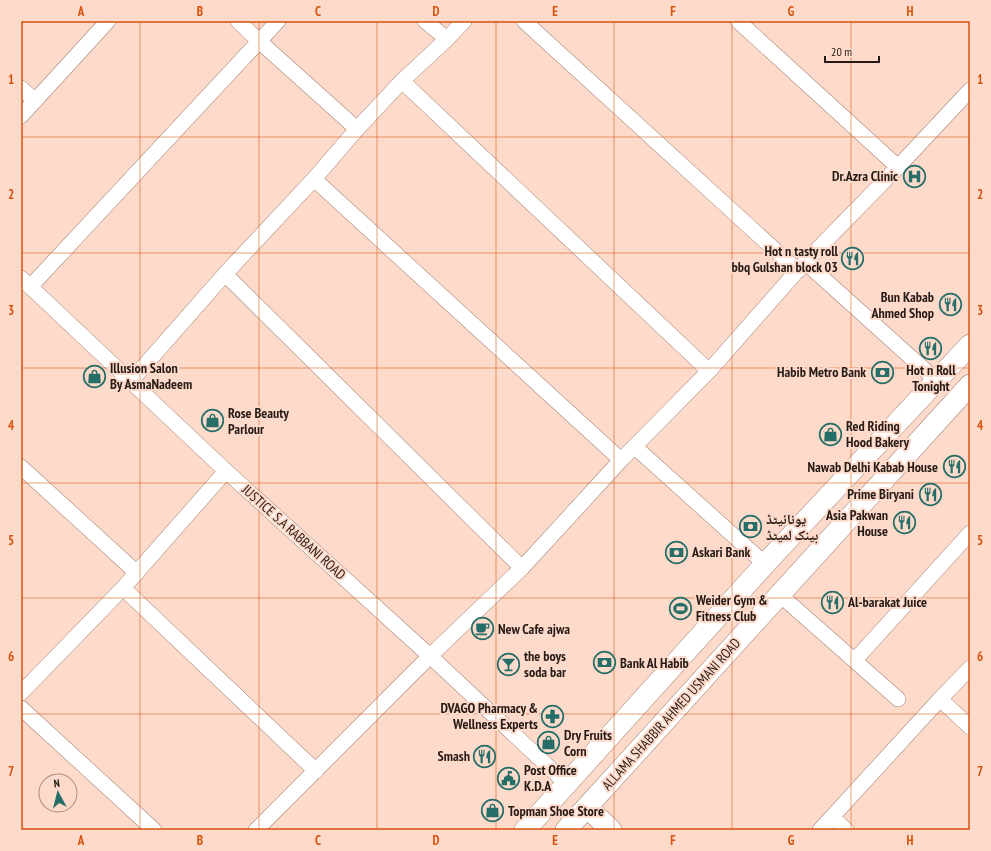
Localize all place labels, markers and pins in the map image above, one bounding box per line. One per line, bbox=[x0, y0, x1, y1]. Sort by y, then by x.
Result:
hospital icon: Dr.Azra Clinic bbox=[901, 163, 927, 189]
place label: Dr.Azra Clinic bbox=[832, 167, 898, 185]
place label: Hot n tasty roll bbq Gulshan block 03 bbox=[731, 242, 839, 276]
restaurant icon: Hot n tasty roll bbq Gulshan block 03 bbox=[840, 246, 866, 272]
place label: Bun Kabab Ahmed Shop bbox=[870, 288, 934, 322]
restaurant icon: Bun Kabab Ahmed Shop bbox=[937, 292, 963, 318]
restaurant icon: Hot n Roll Tonight bbox=[918, 335, 944, 361]
place label: Illusion Salon By AsmaNadeem bbox=[110, 359, 192, 393]
bank icon: Habib Metro Bank bbox=[869, 359, 895, 385]
place label: Hot n Roll Tonight bbox=[906, 361, 956, 395]
shop icon: Illusion Salon By AsmaNadeem bbox=[82, 363, 108, 389]
place label: Habib Metro Bank bbox=[777, 363, 866, 381]
place label: Rose Beauty Parlour bbox=[228, 404, 289, 438]
shop icon: Rose Beauty Parlour bbox=[200, 408, 226, 434]
place label: Red Riding Hood Bakery bbox=[846, 417, 909, 451]
shop icon: Red Riding Hood Bakery bbox=[818, 421, 844, 447]
restaurant icon: Nawab Delhi Kabab House bbox=[941, 454, 967, 480]
place label: Nawab Delhi Kabab House bbox=[808, 458, 938, 476]
restaurant icon: Prime Biryani bbox=[917, 481, 943, 507]
place label: Prime Biryani bbox=[847, 485, 914, 503]
place label: Asia Pakwan House bbox=[825, 506, 888, 540]
place label: یونائیٹڈ بینک لمیٹڈ bbox=[766, 510, 818, 544]
restaurant icon: Asia Pakwan House bbox=[891, 510, 917, 536]
bank icon: یونائیٹڈ بینک لمیٹڈ bbox=[737, 514, 763, 540]
bank icon: Askari Bank bbox=[664, 539, 690, 565]
place label: Askari Bank bbox=[691, 543, 751, 561]
restaurant icon: Al-barakat Juice bbox=[820, 589, 846, 615]
place label: Weider Gym & Fitness Club bbox=[695, 591, 768, 625]
place label: Al-barakat Juice bbox=[847, 593, 927, 611]
sports icon: Weider Gym & Fitness Club bbox=[667, 595, 693, 621]
cafe icon: New Cafe ajwa bbox=[469, 616, 495, 642]
place label: New Cafe ajwa bbox=[498, 620, 570, 638]
place label: the boys soda bar bbox=[524, 647, 567, 681]
bank icon: Bank Al Habib bbox=[592, 650, 618, 676]
bar icon: the boys soda bar bbox=[496, 651, 522, 677]
place label: Bank Al Habib bbox=[620, 654, 689, 672]
place label: DVAGO Pharmacy & Wellness Experts bbox=[440, 699, 538, 733]
pharmacy icon: DVAGO Pharmacy & Wellness Experts bbox=[540, 703, 566, 729]
place label: Dry Fruits Corn bbox=[564, 726, 612, 760]
shop icon: Dry Fruits Corn bbox=[535, 730, 561, 756]
restaurant icon: Smash bbox=[472, 743, 498, 769]
place label: Smash bbox=[438, 747, 470, 765]
place label: Post Office K.D.A bbox=[524, 761, 577, 795]
public building icon: Post Office K.D.A bbox=[495, 765, 521, 791]
shop icon: Topman Shoe Store bbox=[479, 798, 505, 824]
place label: Topman Shoe Store bbox=[508, 802, 604, 820]

